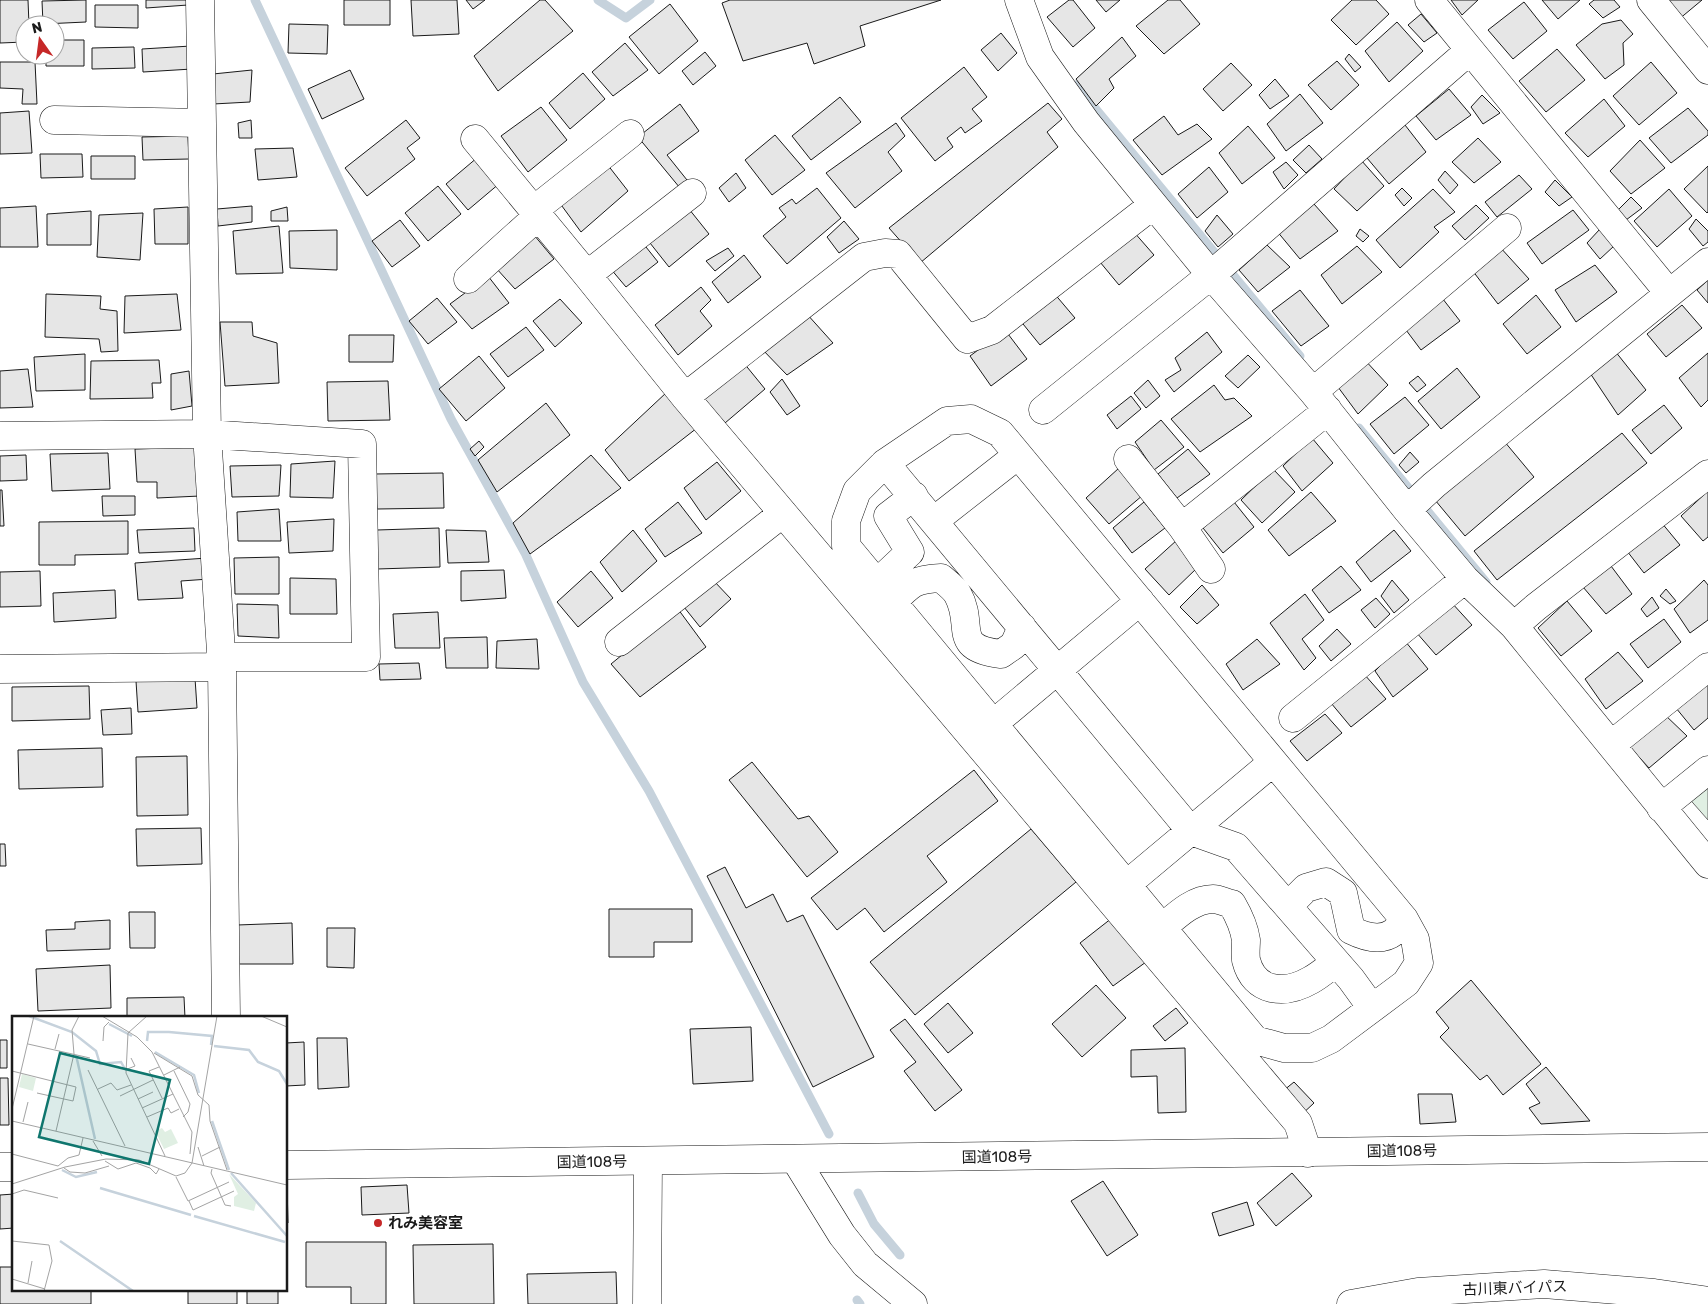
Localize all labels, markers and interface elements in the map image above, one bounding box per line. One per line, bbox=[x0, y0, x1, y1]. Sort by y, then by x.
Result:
north arrow bbox=[15, 15, 65, 65]
text: N bbox=[30, 18, 44, 37]
inset map bbox=[12, 1016, 288, 1292]
street label: 国道108号 bbox=[1367, 1141, 1437, 1161]
street label: 国道108号 bbox=[962, 1147, 1032, 1167]
street label: 国道108号 bbox=[557, 1152, 627, 1172]
place label: れみ美容室 bbox=[388, 1214, 463, 1232]
marker: れみ美容室 bbox=[372, 1217, 384, 1229]
street label: 古川東バイパス bbox=[1462, 1277, 1568, 1299]

